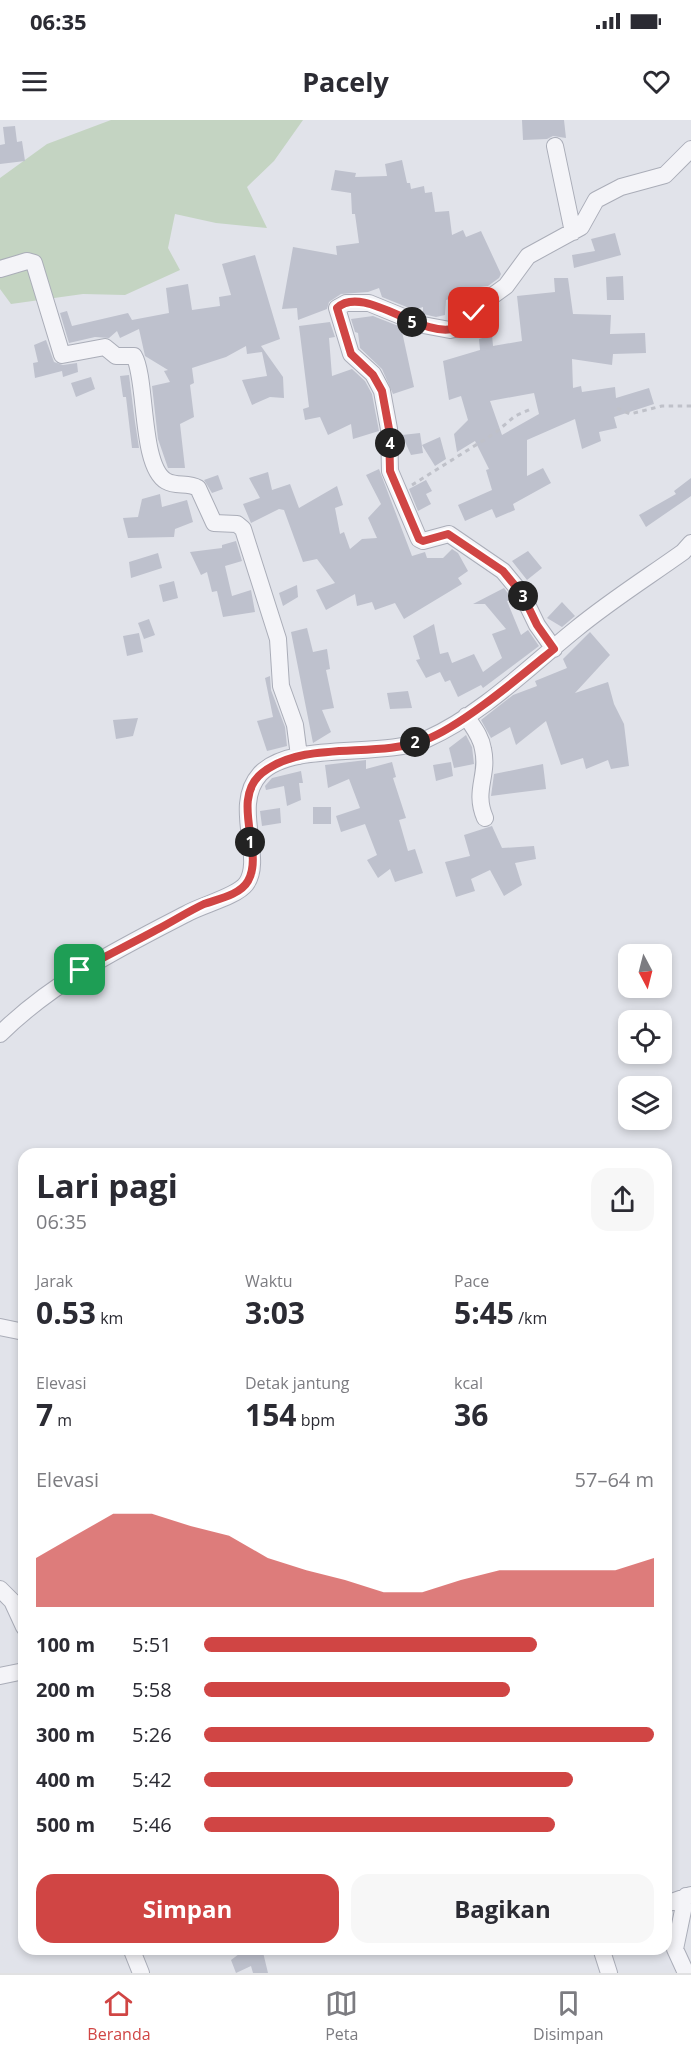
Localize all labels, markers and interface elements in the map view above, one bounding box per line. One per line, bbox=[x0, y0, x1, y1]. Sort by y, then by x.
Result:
text: 06:35 bbox=[30, 6, 87, 36]
text: Pacely bbox=[302, 63, 389, 100]
icon: menu bbox=[18, 65, 51, 98]
icon: heart bbox=[640, 65, 673, 98]
pin bbox=[448, 287, 499, 338]
icon: check bbox=[457, 296, 490, 329]
pin: 5 bbox=[397, 307, 427, 337]
text: 5 bbox=[407, 311, 417, 333]
pin: 4 bbox=[375, 428, 405, 458]
text: 4 bbox=[385, 432, 395, 454]
pin: 3 bbox=[508, 581, 538, 611]
text: 3 bbox=[518, 585, 528, 607]
pin: 2 bbox=[400, 727, 430, 757]
text: 2 bbox=[410, 731, 420, 753]
pin: 1 bbox=[235, 827, 265, 857]
text: 1 bbox=[245, 831, 255, 853]
pin bbox=[54, 944, 105, 995]
north arrow bbox=[618, 944, 672, 998]
map controls bbox=[618, 944, 672, 1130]
icon: arrive bbox=[63, 953, 96, 986]
button: locate bbox=[618, 1010, 672, 1064]
button: layers bbox=[618, 1076, 672, 1130]
text: Lari pagi bbox=[36, 1163, 178, 1208]
button: share bbox=[591, 1168, 654, 1231]
text: 06:35 bbox=[36, 1208, 87, 1235]
text: Jarak bbox=[36, 1270, 73, 1292]
text: Waktu bbox=[245, 1270, 293, 1292]
text: Pace bbox=[454, 1270, 489, 1292]
text: 0.53 bbox=[36, 1292, 96, 1333]
text: 3:03 bbox=[245, 1292, 305, 1333]
text: 5:45 bbox=[454, 1292, 514, 1333]
text: km bbox=[96, 1307, 123, 1329]
text: /km bbox=[514, 1307, 547, 1329]
text: Elevasi bbox=[36, 1372, 86, 1394]
text: Detak jantung bbox=[245, 1372, 350, 1394]
text: kcal bbox=[454, 1372, 483, 1394]
text: 7 bbox=[36, 1394, 53, 1435]
text: 154 bbox=[245, 1394, 296, 1435]
text: 36 bbox=[454, 1394, 488, 1435]
text: m bbox=[53, 1409, 72, 1431]
text: bpm bbox=[296, 1409, 335, 1431]
text: Elevasi bbox=[36, 1466, 99, 1493]
text: 57–64 m bbox=[575, 1466, 654, 1493]
text: 100 m bbox=[36, 1631, 95, 1658]
text: 5:51 bbox=[132, 1631, 172, 1658]
text: 200 m bbox=[36, 1676, 95, 1703]
text: 5:58 bbox=[132, 1676, 172, 1703]
text: 300 m bbox=[36, 1721, 95, 1748]
text: 5:26 bbox=[132, 1721, 172, 1748]
text: 400 m bbox=[36, 1766, 95, 1793]
text: 5:42 bbox=[132, 1766, 172, 1793]
text: 500 m bbox=[36, 1811, 95, 1838]
text: 5:46 bbox=[132, 1811, 172, 1838]
button: Simpan bbox=[36, 1874, 339, 1943]
button: Bagikan bbox=[351, 1874, 654, 1943]
tab: Beranda bbox=[87, 1987, 151, 2045]
tab: Peta bbox=[325, 1987, 358, 2045]
tab: Disimpan bbox=[533, 1987, 604, 2045]

